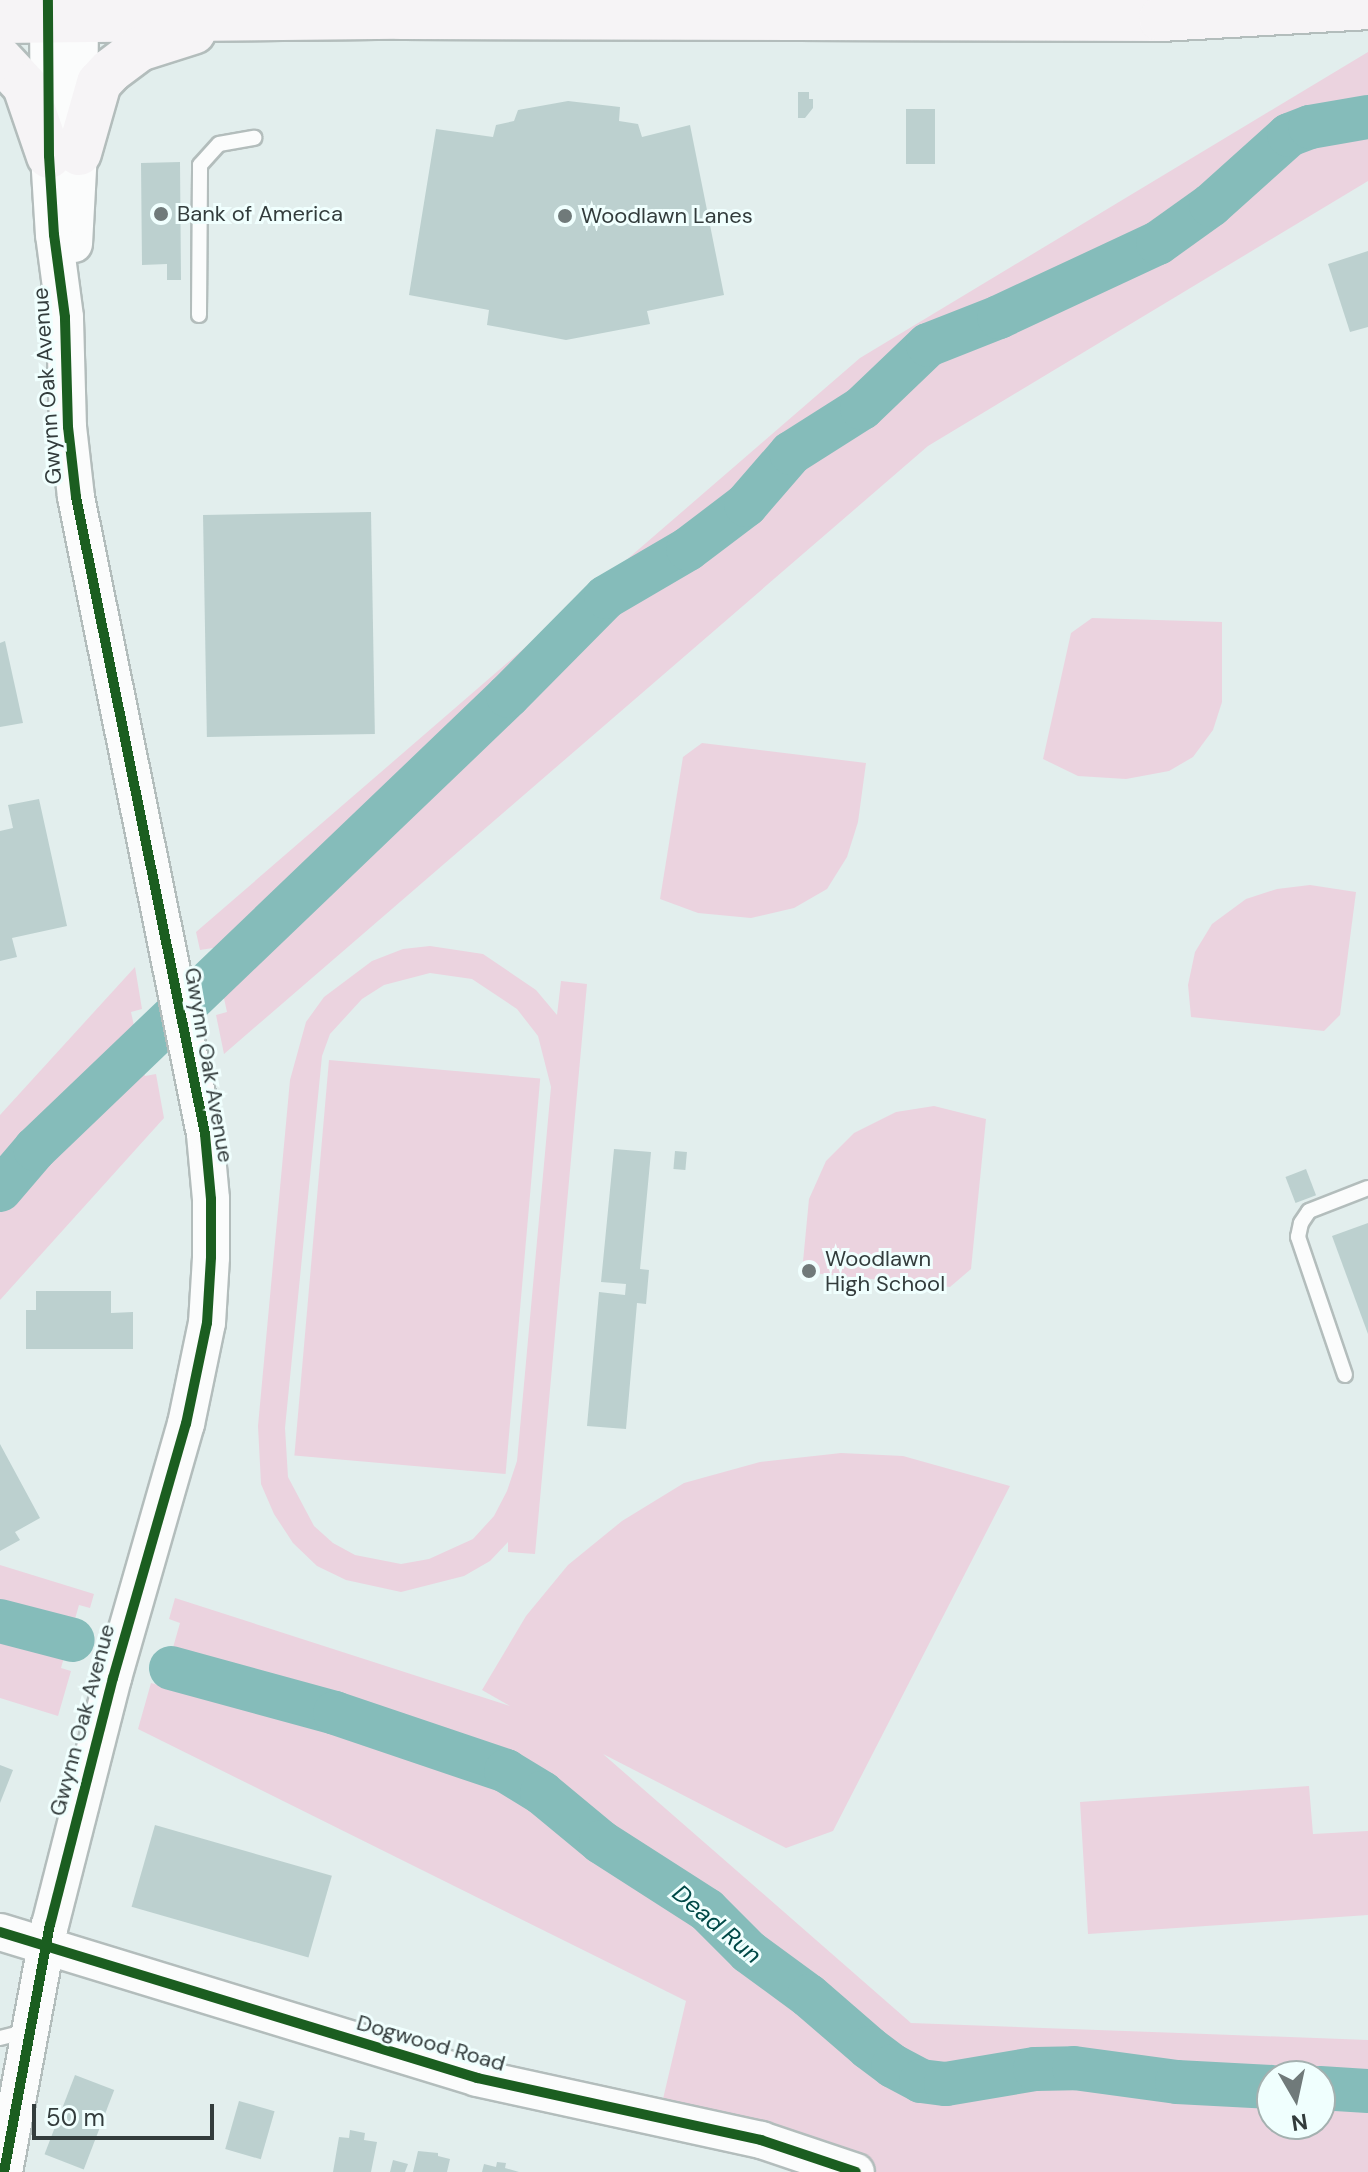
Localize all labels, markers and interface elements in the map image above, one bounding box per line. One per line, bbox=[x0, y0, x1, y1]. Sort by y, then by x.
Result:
place label: Bank of America bbox=[177, 201, 343, 227]
place label: Woodlawn Lanes bbox=[581, 203, 753, 229]
marker: Bank of America bbox=[152, 205, 170, 223]
marker: Woodlawn Lanes bbox=[556, 207, 574, 225]
street label: Gwynn Oak Avenue bbox=[27, 287, 67, 485]
street label: Gwynn Oak Avenue bbox=[179, 965, 239, 1165]
place label: Woodlawn High School bbox=[825, 1245, 945, 1296]
marker: Woodlawn High School bbox=[800, 1262, 818, 1280]
street label: Gwynn Oak Avenue bbox=[44, 1621, 120, 1819]
water label: Dead Run bbox=[667, 1879, 767, 1969]
street label: Dogwood Road bbox=[354, 2009, 508, 2077]
north arrow bbox=[1256, 2060, 1336, 2140]
scale bar bbox=[36, 2088, 218, 2138]
text: 50 m bbox=[46, 2102, 105, 2133]
text: N bbox=[1289, 2107, 1310, 2138]

